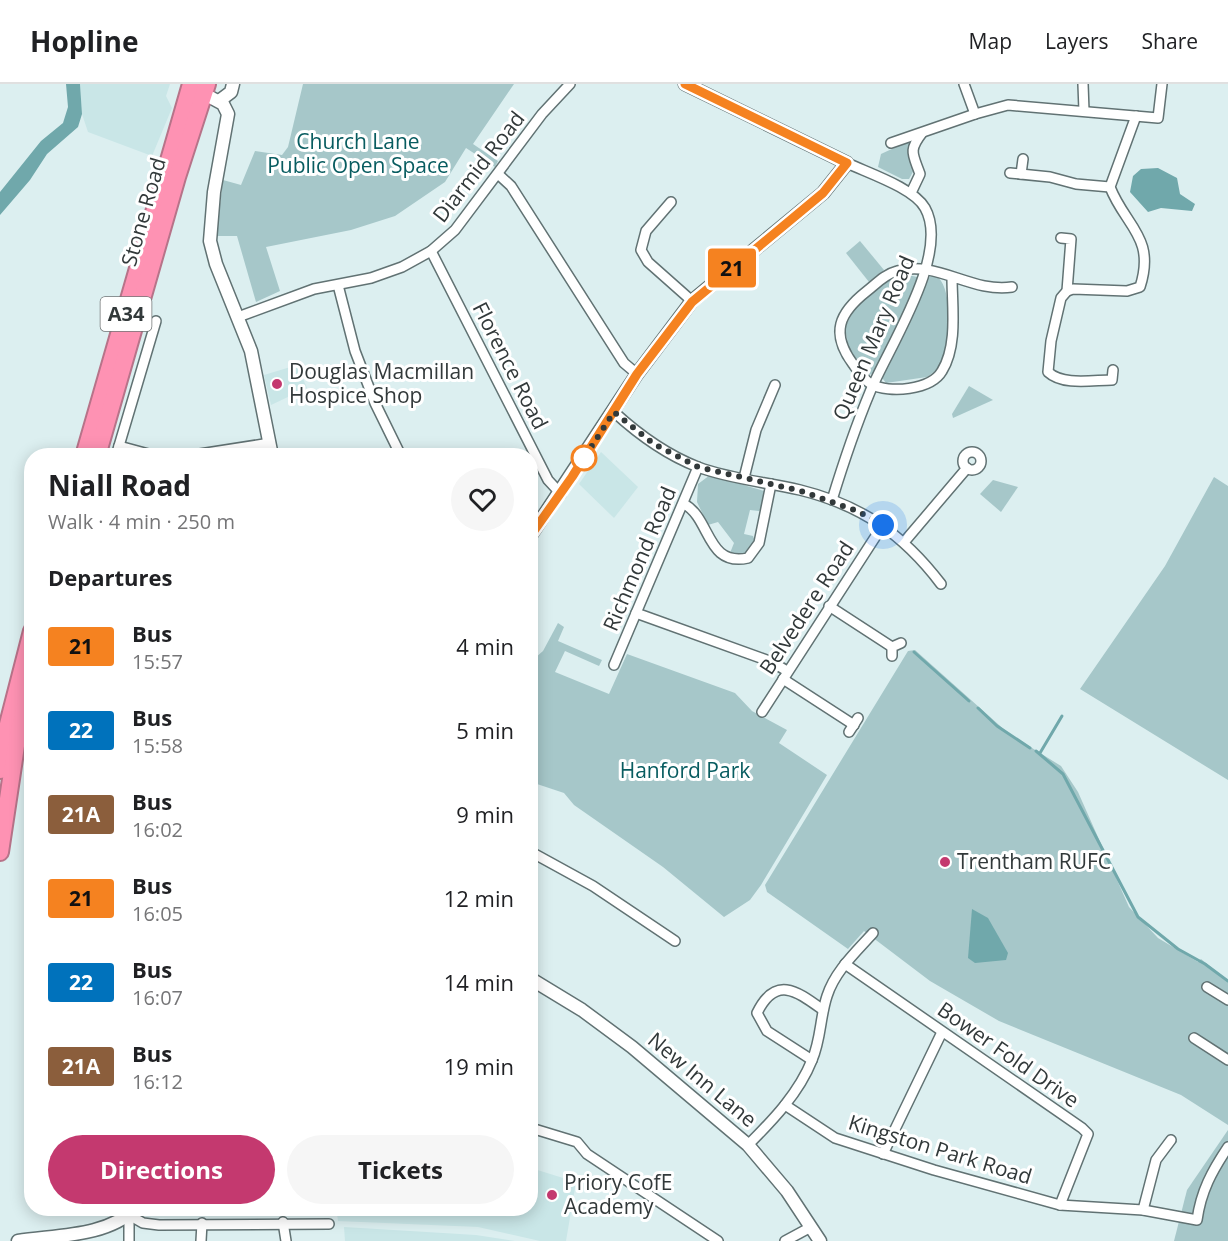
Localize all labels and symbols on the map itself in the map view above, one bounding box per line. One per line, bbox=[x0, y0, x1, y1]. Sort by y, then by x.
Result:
street label: Diarmid Road bbox=[426, 105, 530, 228]
park label: Church Lane Public Open Space bbox=[267, 127, 449, 179]
street label: Stone Road bbox=[114, 154, 172, 269]
line badge: 21 bbox=[705, 248, 759, 288]
street label: Queen Mary Road bbox=[826, 251, 920, 424]
road number: A34 bbox=[100, 297, 152, 331]
street label: Florence Road bbox=[467, 297, 555, 434]
place label: Douglas Macmillan Hospice Shop bbox=[289, 357, 474, 409]
marker: Douglas Macmillan Hospice Shop bbox=[270, 377, 284, 391]
unlabelled marker bbox=[571, 445, 597, 471]
street label: Richmond Road bbox=[596, 482, 682, 635]
your location bbox=[868, 510, 898, 540]
street label: Belvedere Road bbox=[753, 535, 860, 679]
park label: Hanford Park bbox=[620, 756, 750, 784]
place label: Trentham RUFC bbox=[957, 847, 1111, 875]
marker: Trentham RUFC bbox=[938, 855, 952, 869]
street label: Bower Fold Drive bbox=[932, 995, 1085, 1113]
street label: New Inn Lane bbox=[642, 1026, 763, 1133]
street label: Kingston Park Road bbox=[845, 1108, 1035, 1190]
place label: Priory CofE Academy bbox=[564, 1168, 672, 1220]
marker: Priory CofE Academy bbox=[545, 1188, 559, 1202]

